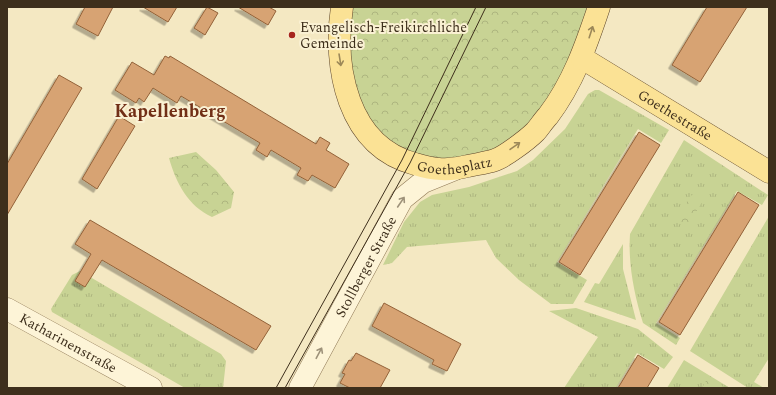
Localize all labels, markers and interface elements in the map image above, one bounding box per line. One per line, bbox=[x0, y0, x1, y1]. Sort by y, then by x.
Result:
place label: Evangelisch-Freikirchliche Gemeinde bbox=[300, 17, 467, 54]
one-way arrow bbox=[587, 27, 595, 39]
marker: Evangelisch-Freikirchliche Gemeinde bbox=[287, 30, 297, 40]
one-way arrow bbox=[336, 53, 344, 66]
street label: Goethestraße bbox=[634, 84, 717, 146]
district label: Kapellenberg bbox=[114, 98, 226, 125]
one-way arrow bbox=[510, 142, 521, 150]
street label: Goetheplatz bbox=[415, 151, 494, 180]
one-way arrow bbox=[397, 197, 405, 208]
street label: Stollberger Straße bbox=[330, 212, 402, 321]
street label: Katharinenstraße bbox=[16, 307, 121, 378]
one-way arrow bbox=[315, 348, 323, 360]

